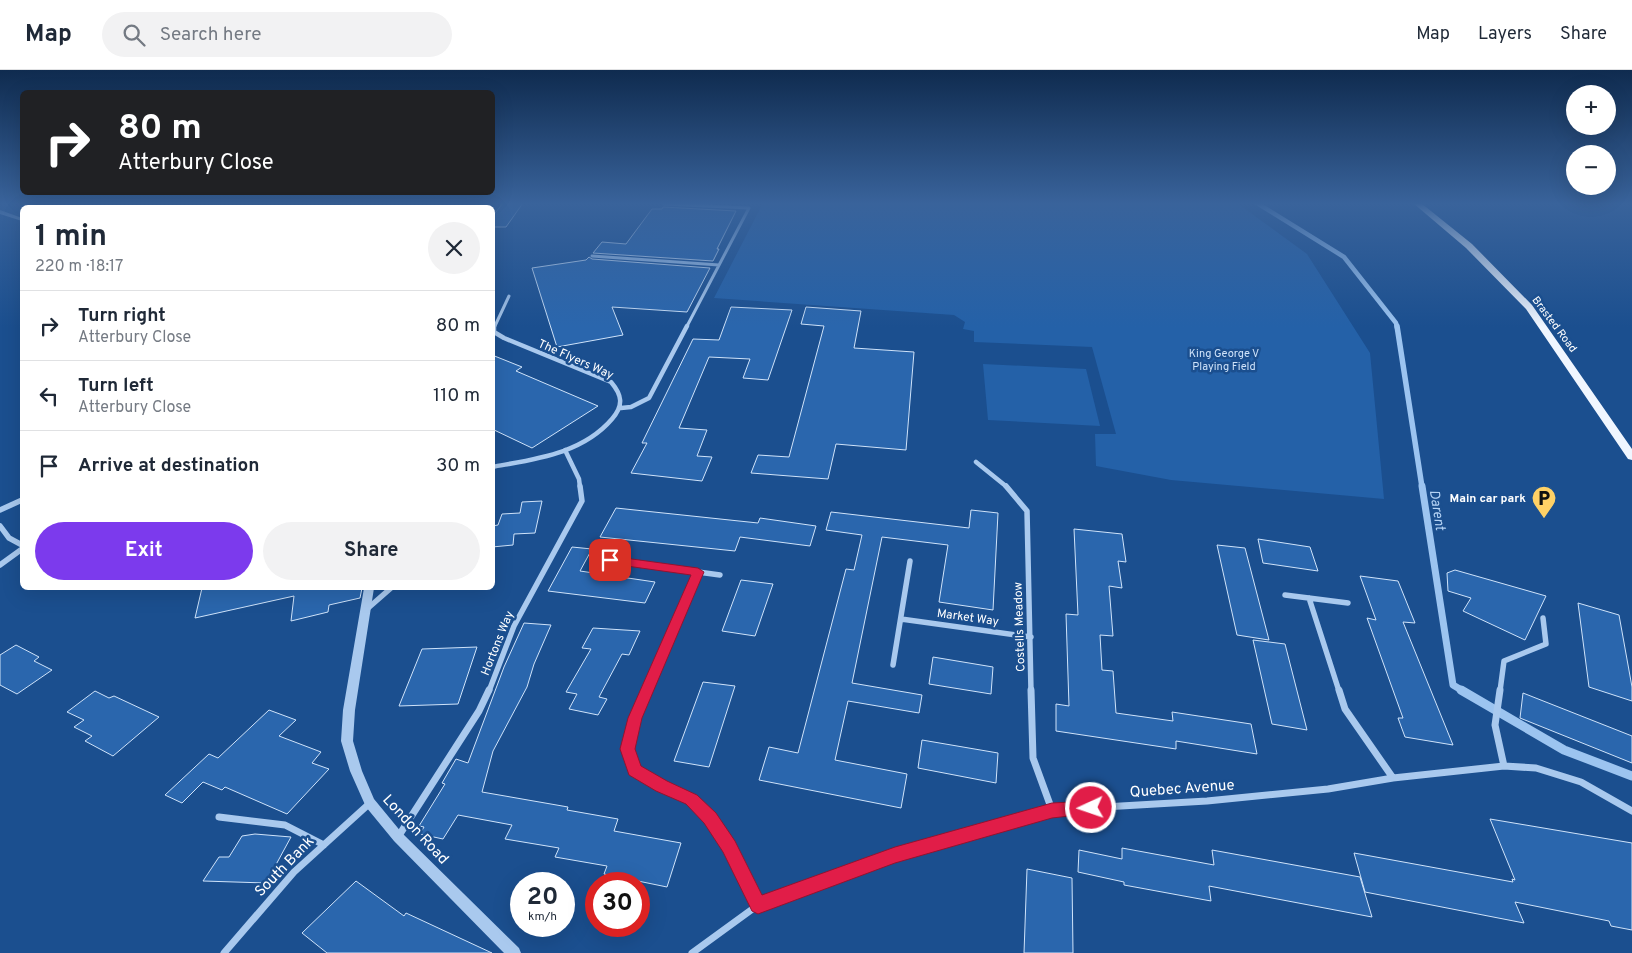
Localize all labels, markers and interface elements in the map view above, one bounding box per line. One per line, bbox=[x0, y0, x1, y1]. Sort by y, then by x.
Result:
search box bbox=[102, 12, 452, 57]
text: Map bbox=[25, 20, 72, 50]
icon: search bbox=[120, 21, 148, 49]
text: Search here bbox=[160, 23, 261, 47]
text: Map bbox=[1416, 23, 1450, 46]
text: Layers bbox=[1478, 23, 1532, 46]
text: Share bbox=[1560, 23, 1607, 46]
map controls bbox=[1566, 85, 1616, 195]
button: + bbox=[1566, 85, 1616, 135]
text: 80 m bbox=[118, 107, 202, 151]
icon: right bbox=[35, 110, 100, 175]
button: − bbox=[1566, 145, 1616, 195]
text: Atterbury Close bbox=[118, 150, 274, 177]
text: 1 min bbox=[35, 219, 107, 256]
button: close bbox=[428, 222, 480, 274]
text: 220 m · 18:17 bbox=[35, 257, 123, 277]
street label: Brasted Road bbox=[1529, 294, 1580, 355]
text: Turn right bbox=[78, 304, 166, 328]
icon: right bbox=[35, 312, 63, 340]
text: 80 m bbox=[436, 314, 480, 338]
text: Atterbury Close bbox=[78, 328, 191, 348]
street label: The Flyers Way bbox=[535, 336, 616, 384]
park label: King George V Playing Field bbox=[1189, 347, 1259, 374]
text: Turn left bbox=[78, 374, 154, 398]
icon: left bbox=[35, 382, 63, 410]
text: 110 m bbox=[433, 384, 480, 408]
text: Atterbury Close bbox=[78, 398, 191, 418]
icon: arrive bbox=[35, 452, 63, 480]
text: Arrive at destination bbox=[78, 454, 259, 478]
text: 30 m bbox=[436, 454, 480, 478]
parking icon: Main car park bbox=[1531, 485, 1557, 519]
water label: Darent bbox=[1425, 489, 1448, 533]
place label: Main car park bbox=[1450, 491, 1526, 507]
button: Exit bbox=[35, 522, 253, 580]
button: Share bbox=[263, 522, 480, 580]
pin bbox=[589, 539, 631, 581]
icon: arrive bbox=[596, 546, 624, 574]
street label: Costells Meadow bbox=[1010, 581, 1030, 672]
street label: Market Way bbox=[936, 606, 1000, 630]
street label: Hortons Way bbox=[478, 609, 518, 678]
street label: Quebec Avenue bbox=[1129, 776, 1235, 803]
position arrow bbox=[1064, 781, 1116, 833]
street label: London Road bbox=[378, 791, 452, 869]
street label: South Bank bbox=[251, 833, 319, 901]
speed limit sign: 30 bbox=[585, 872, 650, 937]
text: 20 bbox=[527, 882, 558, 914]
text: km/h bbox=[528, 909, 557, 925]

